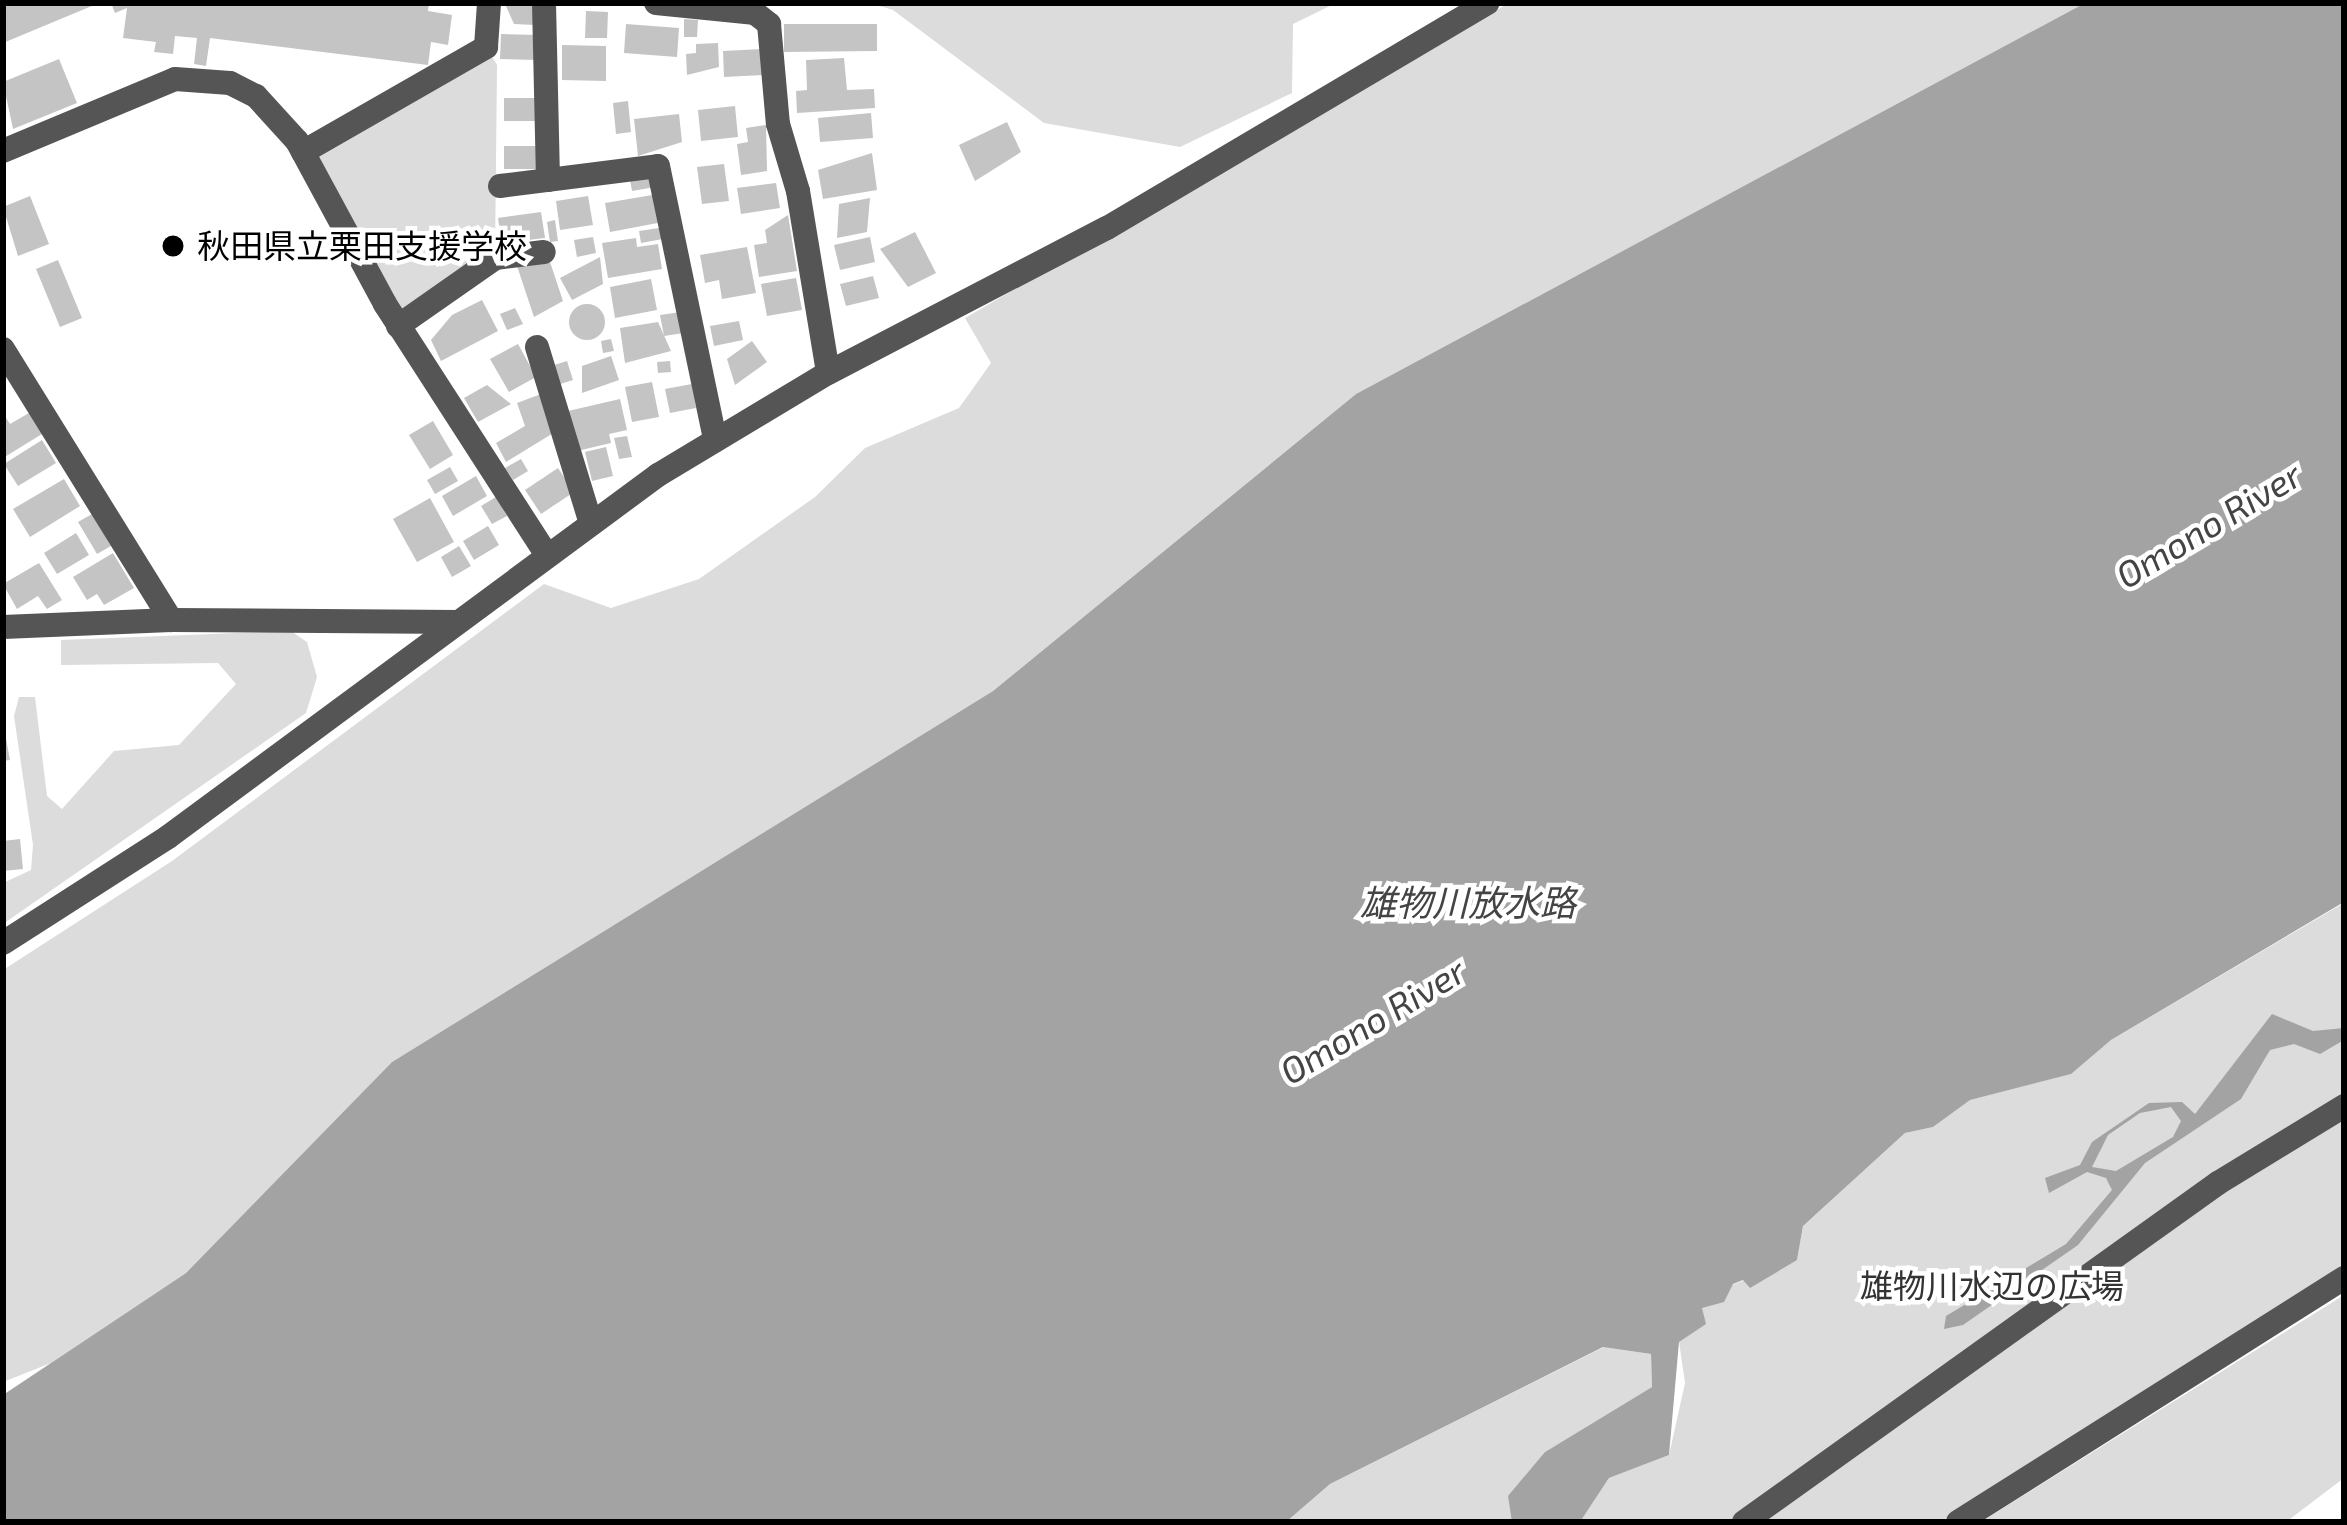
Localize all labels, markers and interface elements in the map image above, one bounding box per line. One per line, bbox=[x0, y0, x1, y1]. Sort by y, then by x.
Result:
place label: 秋田県立栗田支援学校 bbox=[197, 226, 527, 266]
marker: 秋田県立栗田支援学校 bbox=[160, 233, 186, 259]
water label: Omono River bbox=[2107, 452, 2309, 596]
water label: 雄物川放水路 bbox=[1360, 880, 1576, 924]
water label: Omono River bbox=[1271, 948, 1473, 1092]
park label: 雄物川水辺の広場 bbox=[1860, 1266, 2124, 1306]

